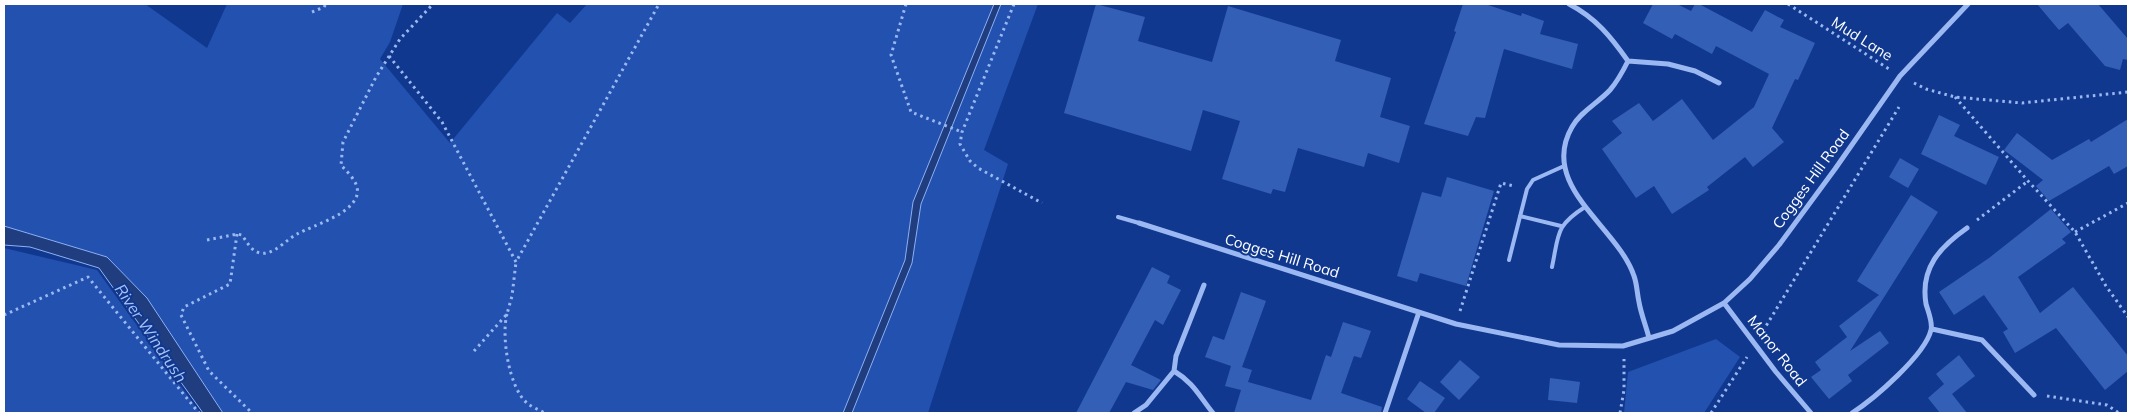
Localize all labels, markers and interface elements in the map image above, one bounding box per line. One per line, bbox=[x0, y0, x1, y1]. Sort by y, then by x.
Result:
street label: Mud Lane bbox=[1828, 12, 1896, 65]
street label: Cogges Hill Road bbox=[1768, 125, 1853, 232]
street label: Cogges Hill Road bbox=[1223, 229, 1342, 282]
water label: River Windrush bbox=[111, 280, 191, 386]
street label: Manor Road bbox=[1744, 311, 1811, 390]

